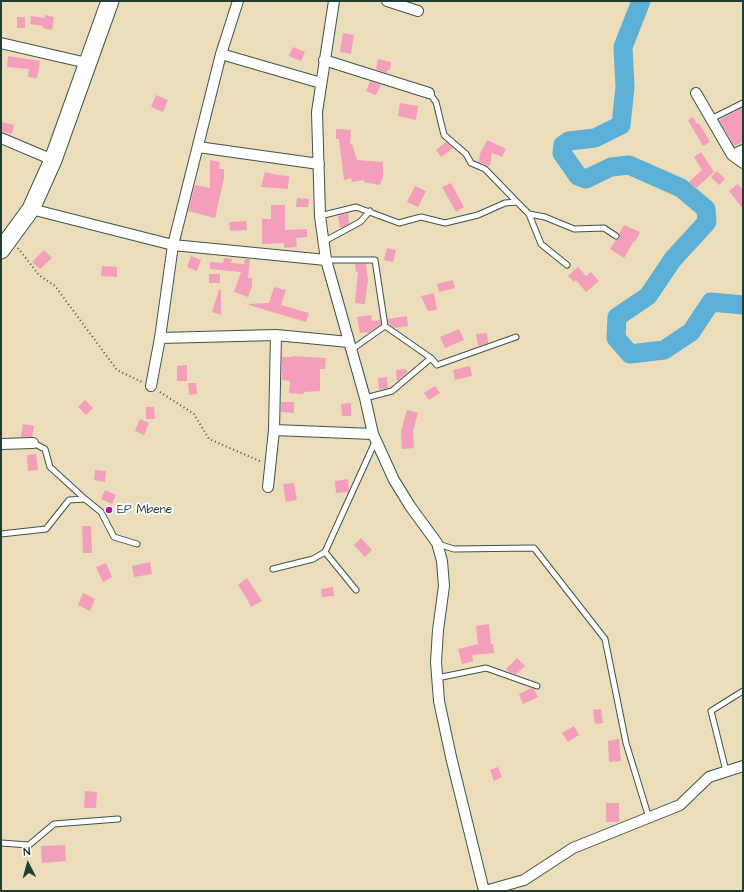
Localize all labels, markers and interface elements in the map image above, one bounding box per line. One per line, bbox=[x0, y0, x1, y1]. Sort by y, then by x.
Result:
place label: EP Mbene bbox=[117, 503, 172, 517]
marker: EP Mbene bbox=[104, 505, 114, 515]
north arrow bbox=[8, 844, 48, 884]
text: N bbox=[22, 844, 31, 859]

